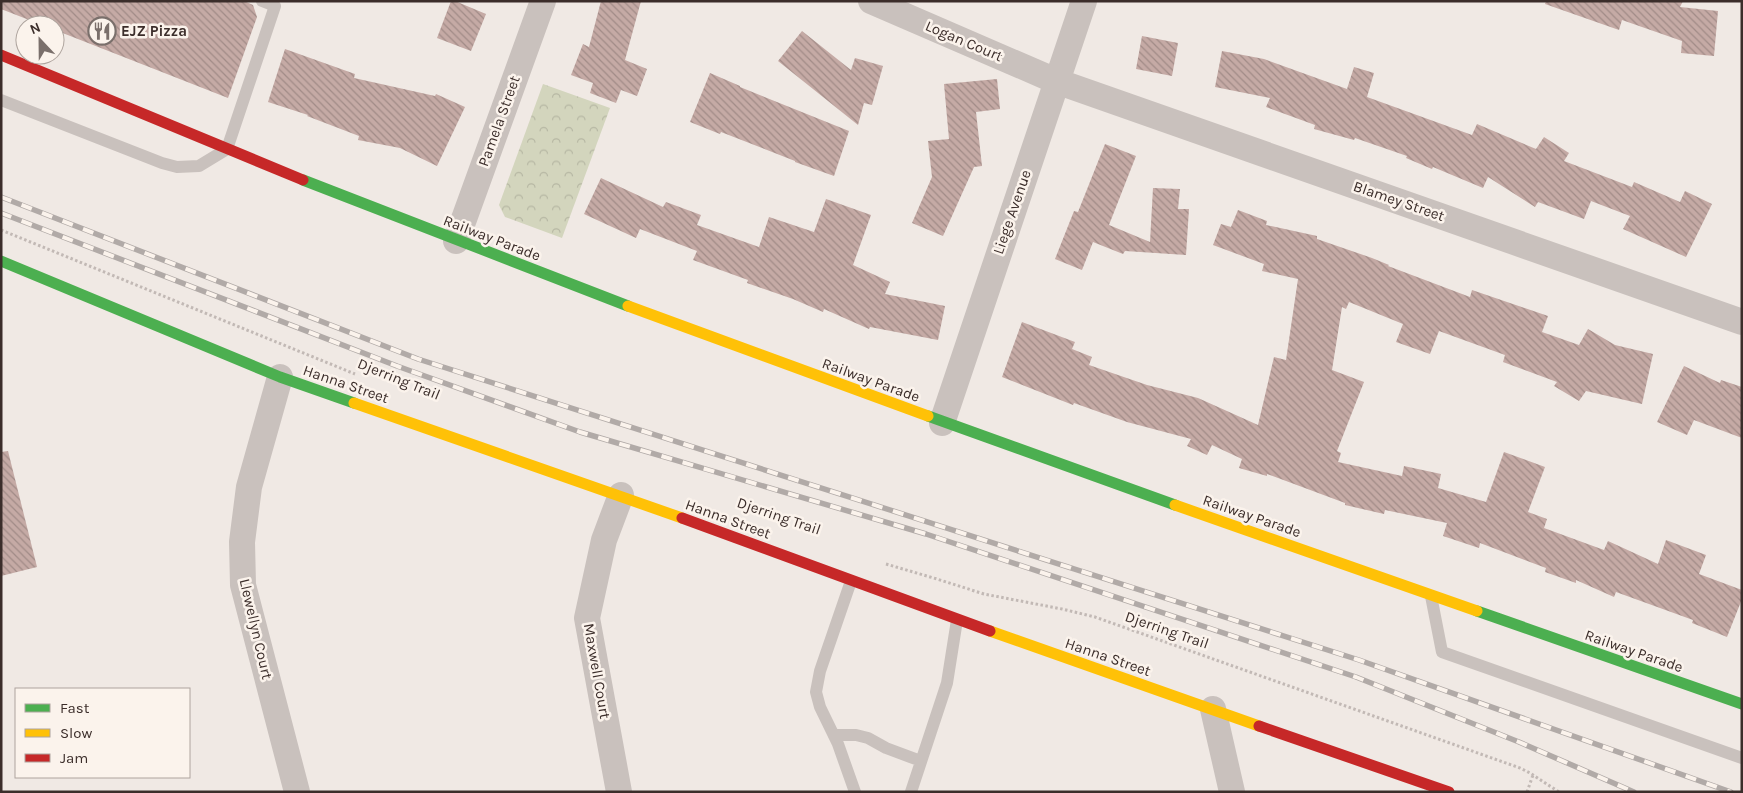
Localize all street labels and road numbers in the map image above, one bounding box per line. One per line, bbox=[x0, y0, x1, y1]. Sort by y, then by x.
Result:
street label: Logan Court bbox=[923, 17, 1006, 65]
street label: Pamela Street bbox=[474, 73, 524, 169]
street label: Liege Avenue bbox=[989, 167, 1035, 257]
street label: Blamey Street bbox=[1351, 177, 1447, 225]
street label: Railway Parade bbox=[441, 211, 543, 265]
street label: Djerring Trail bbox=[355, 354, 443, 404]
street label: Railway Parade bbox=[820, 354, 922, 406]
street label: Hanna Street bbox=[301, 361, 392, 407]
street label: Railway Parade bbox=[1201, 491, 1303, 541]
street label: Djerring Trail bbox=[735, 493, 823, 539]
street label: Hanna Street bbox=[683, 495, 773, 543]
street label: Llewellyn Court bbox=[236, 577, 276, 682]
street label: Djerring Trail bbox=[1123, 607, 1211, 653]
street label: Maxwell Court bbox=[580, 622, 614, 721]
street label: Railway Parade bbox=[1583, 626, 1685, 676]
street label: Hanna Street bbox=[1063, 634, 1154, 680]

